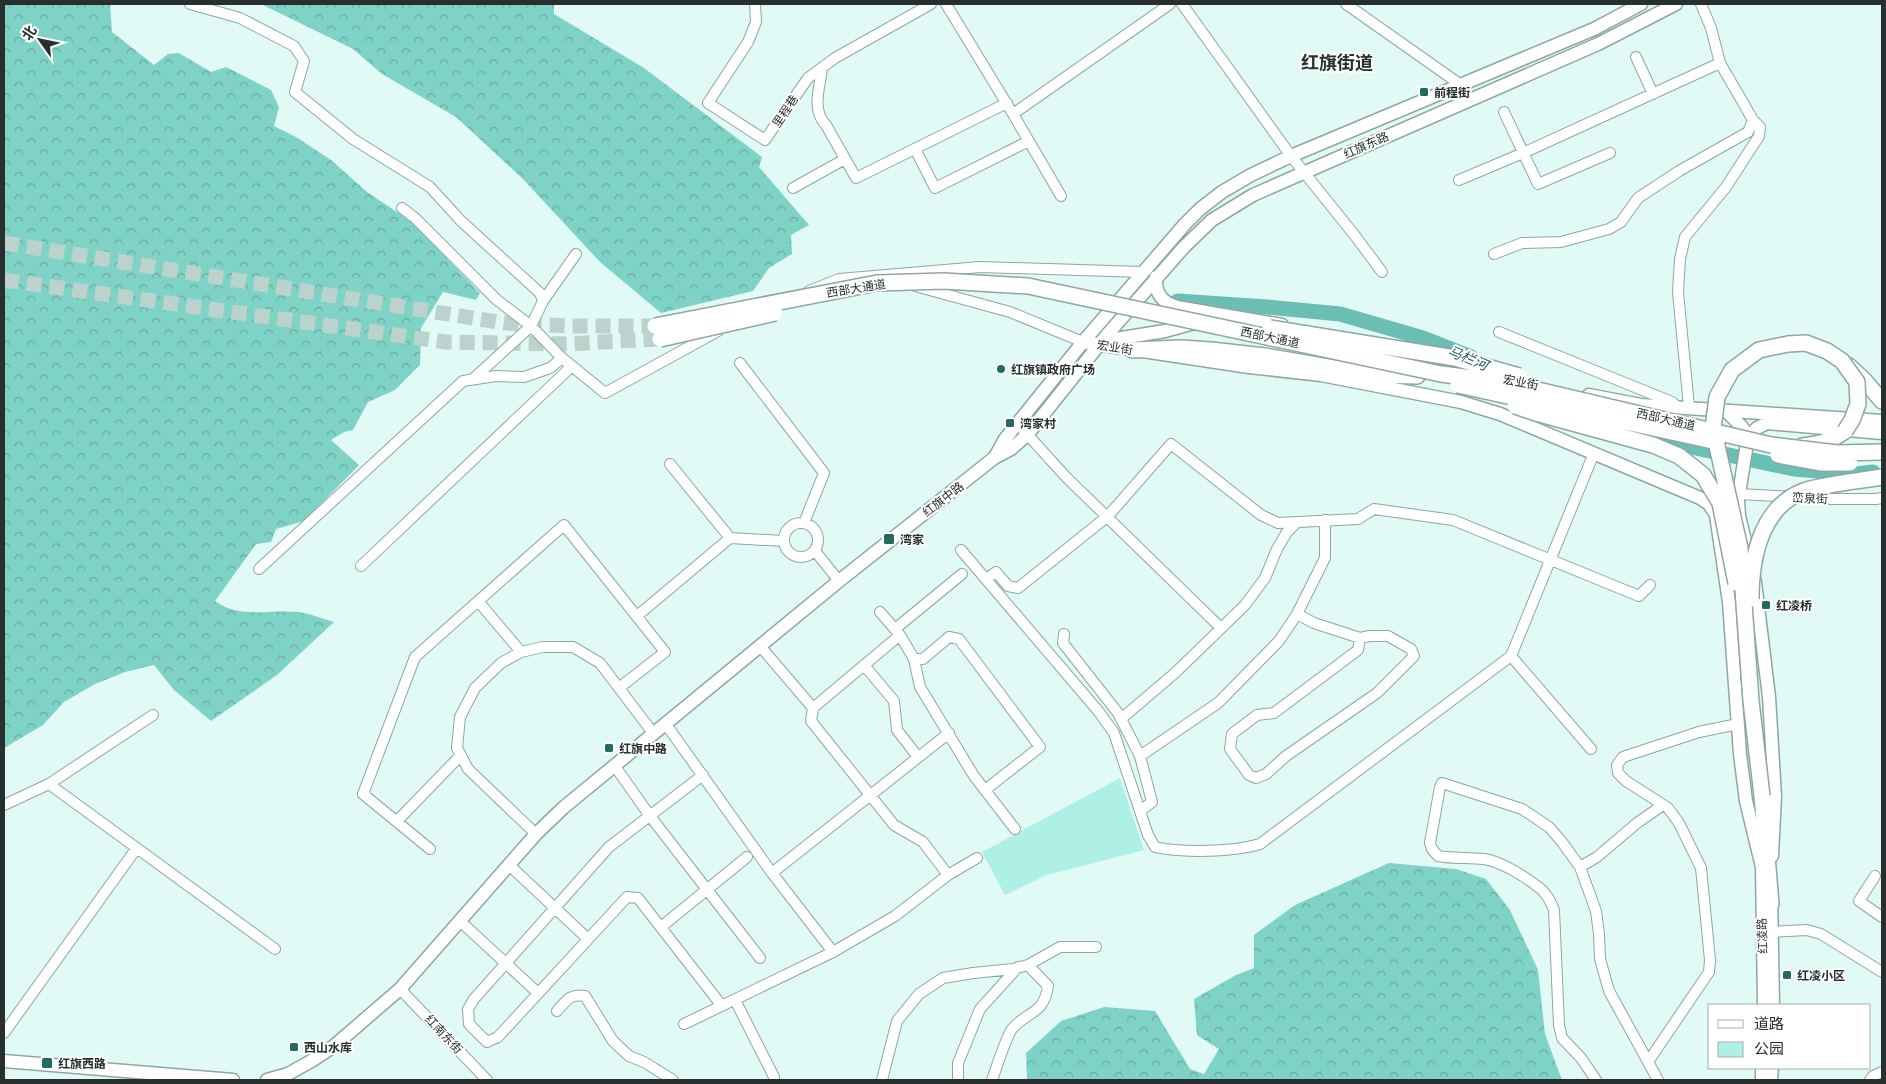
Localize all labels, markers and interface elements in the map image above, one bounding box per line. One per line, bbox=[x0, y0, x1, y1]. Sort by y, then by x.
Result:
north arrow bbox=[15, 15, 65, 65]
text: 北 bbox=[18, 22, 40, 44]
district label: 红旗街道 bbox=[1301, 51, 1373, 74]
place label: 前程街 bbox=[1434, 85, 1470, 100]
marker: 前程街 bbox=[1418, 86, 1430, 98]
street label: 里程巷 bbox=[769, 92, 801, 130]
street label: 红旗东路 bbox=[1341, 128, 1391, 162]
street label: 西部大通道 bbox=[825, 276, 887, 300]
street label: 西部大通道 bbox=[1239, 323, 1301, 351]
street label: 宏业街 bbox=[1096, 337, 1134, 357]
water label: 马栏河 bbox=[1445, 342, 1494, 376]
place label: 红旗镇政府广场 bbox=[1011, 362, 1095, 377]
marker: 红旗镇政府广场 bbox=[995, 363, 1007, 375]
street label: 宏业街 bbox=[1502, 371, 1540, 393]
street label: 西部大通道 bbox=[1635, 405, 1697, 433]
place label: 湾家村 bbox=[1020, 416, 1056, 431]
marker: 湾家村 bbox=[1004, 417, 1016, 429]
street label: 红旗中路 bbox=[919, 478, 967, 520]
street label: 峦泉街 bbox=[1792, 490, 1828, 506]
marker: 湾家 bbox=[882, 532, 896, 546]
place label: 湾家 bbox=[900, 532, 924, 547]
place label: 红凌桥 bbox=[1776, 598, 1812, 613]
marker: 红凌桥 bbox=[1760, 599, 1772, 611]
place label: 红旗中路 bbox=[619, 741, 667, 756]
marker: 红旗中路 bbox=[603, 742, 615, 754]
street label: 红凌路 bbox=[1754, 918, 1770, 954]
place label: 红凌小区 bbox=[1797, 968, 1845, 983]
marker: 红凌小区 bbox=[1781, 969, 1793, 981]
legend bbox=[1708, 1004, 1871, 1069]
street label: 红南东街 bbox=[422, 1011, 466, 1057]
text: 道路 bbox=[1754, 1014, 1784, 1033]
text: 公园 bbox=[1754, 1039, 1784, 1058]
place label: 西山水库 bbox=[304, 1040, 352, 1055]
marker: 西山水库 bbox=[288, 1041, 300, 1053]
marker: 红旗西路 bbox=[40, 1056, 54, 1070]
place label: 红旗西路 bbox=[58, 1056, 106, 1071]

